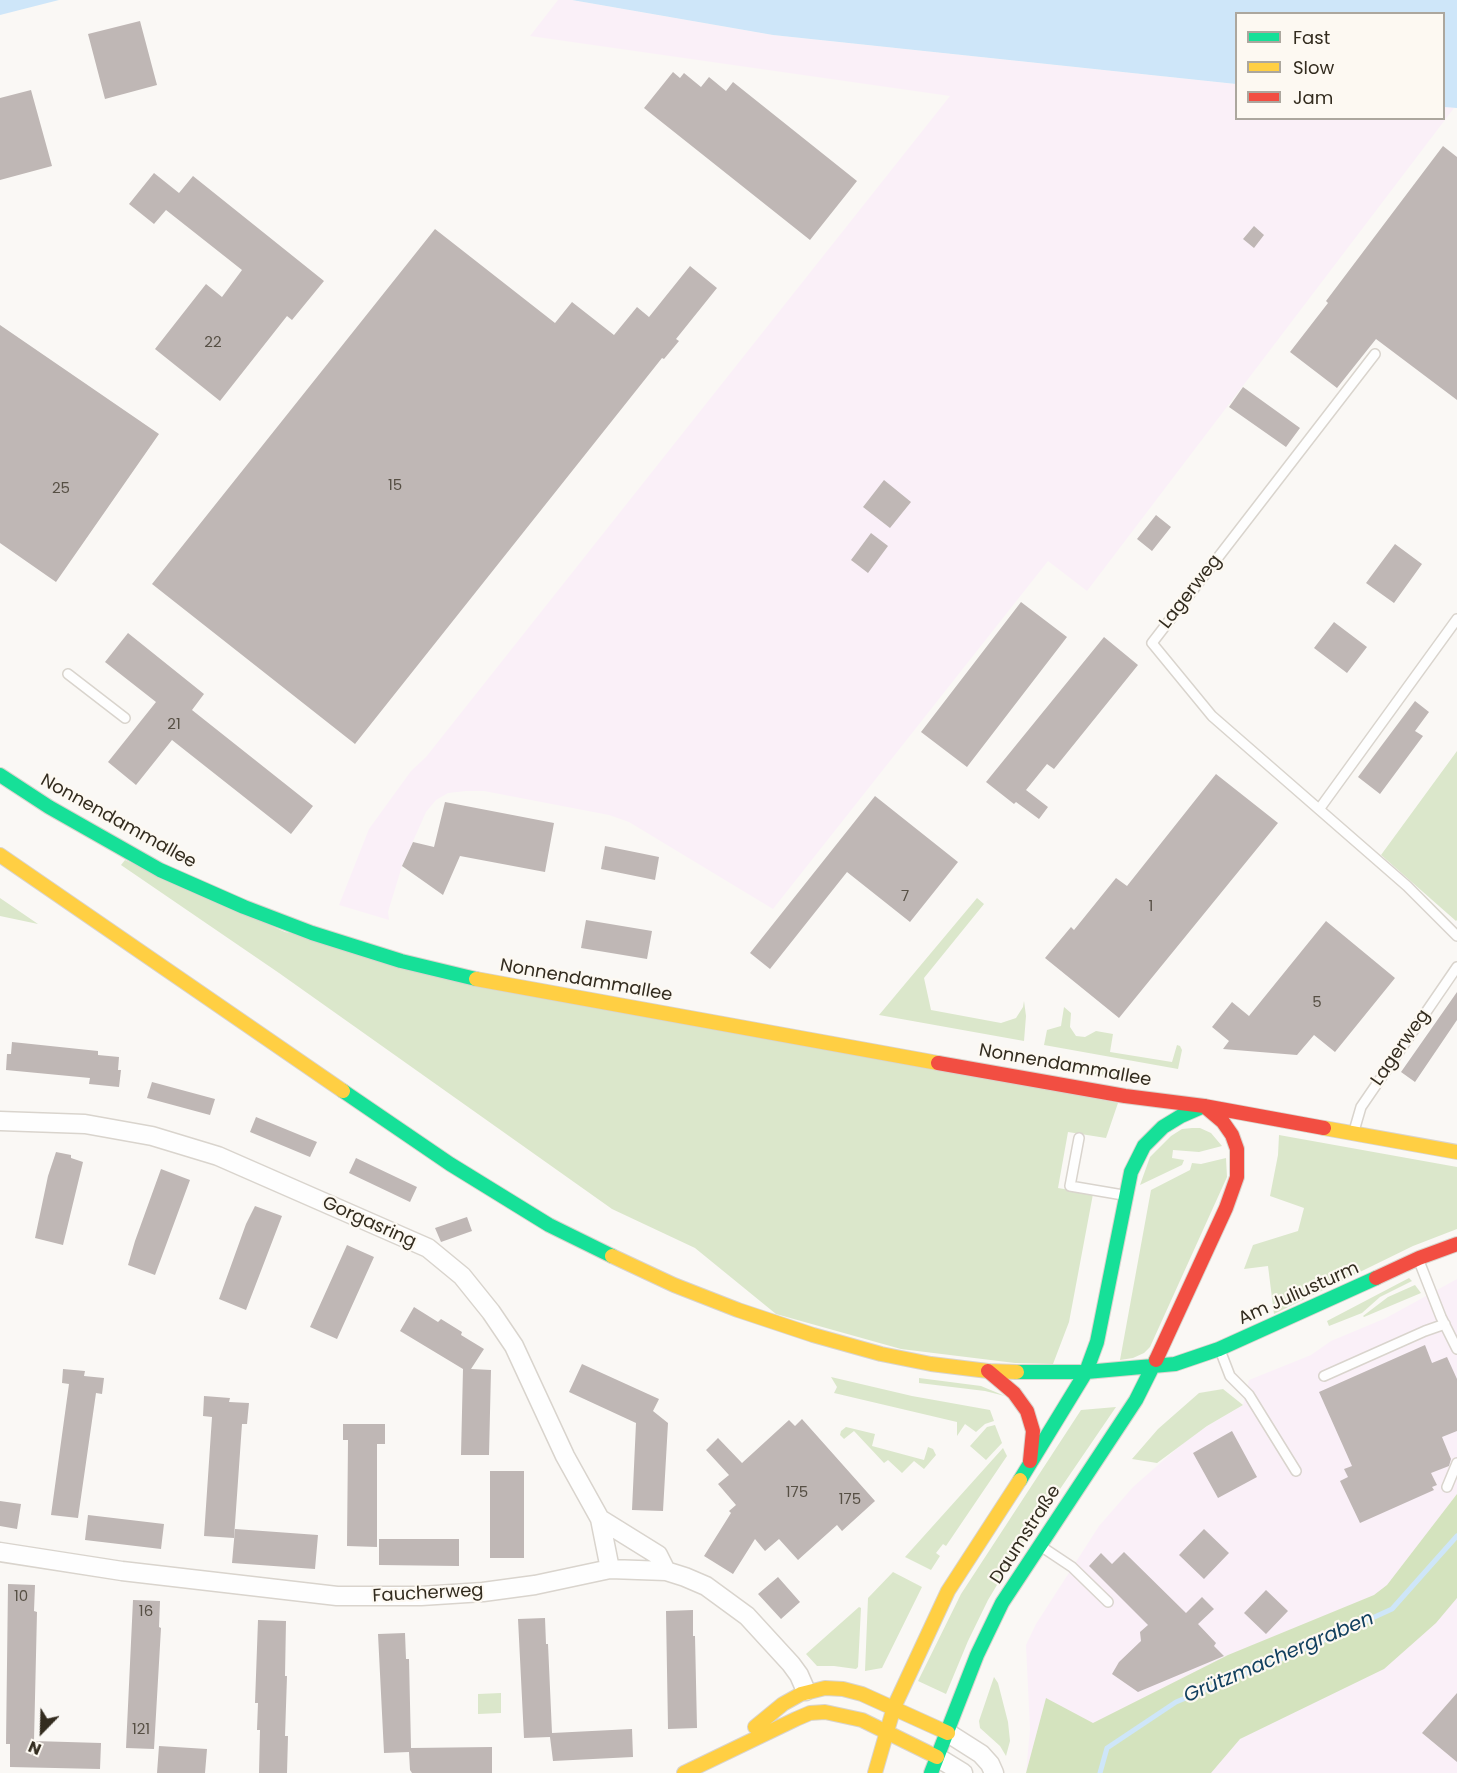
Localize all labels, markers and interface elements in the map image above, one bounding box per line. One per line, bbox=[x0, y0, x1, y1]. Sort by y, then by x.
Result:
legend bbox=[1235, 12, 1445, 120]
text: Fast bbox=[1293, 25, 1330, 50]
text: Slow bbox=[1293, 55, 1334, 80]
text: Jam bbox=[1293, 85, 1333, 110]
house number: 22 bbox=[204, 334, 222, 352]
house number: 15 bbox=[388, 477, 402, 495]
house number: 25 bbox=[52, 480, 70, 498]
street label: Lagerweg bbox=[1155, 551, 1227, 633]
house number: 21 bbox=[167, 716, 181, 734]
street label: Nonnendammallee bbox=[36, 770, 200, 874]
house number: 7 bbox=[901, 888, 909, 906]
house number: 1 bbox=[1149, 898, 1153, 916]
street label: Nonnendammallee bbox=[498, 955, 674, 1007]
house number: 5 bbox=[1312, 994, 1322, 1012]
street label: Lagerweg bbox=[1367, 1006, 1435, 1090]
street label: Nonnendammallee bbox=[977, 1040, 1153, 1092]
street label: Gorgasring bbox=[319, 1193, 419, 1253]
street label: Am Juliusturm bbox=[1235, 1258, 1363, 1330]
street label: Daumstraße bbox=[986, 1482, 1066, 1588]
house number: 175 bbox=[786, 1484, 808, 1502]
house number: 175 bbox=[839, 1491, 861, 1509]
street label: Faucherweg bbox=[372, 1580, 484, 1608]
house number: 10 bbox=[14, 1588, 28, 1606]
house number: 16 bbox=[139, 1603, 153, 1621]
water label: Grützmachergraben bbox=[1180, 1607, 1378, 1709]
north arrow bbox=[12, 1701, 72, 1761]
house number: 121 bbox=[132, 1721, 150, 1739]
text: N bbox=[25, 1735, 45, 1761]

